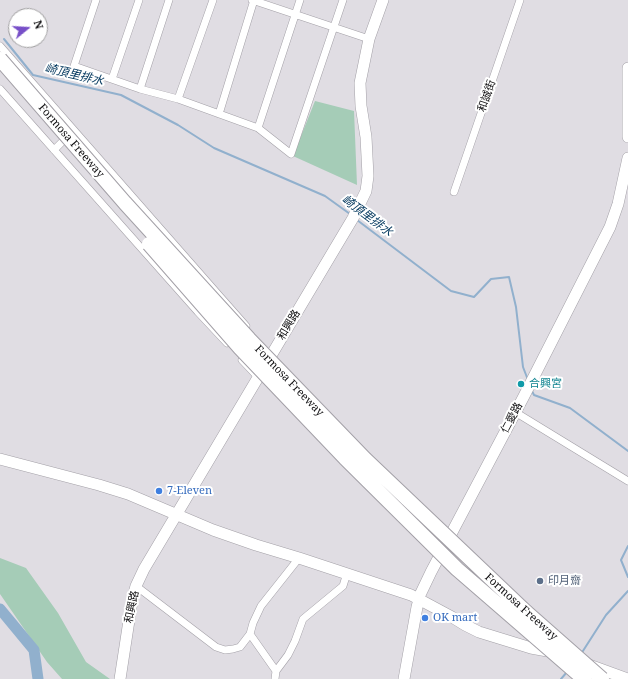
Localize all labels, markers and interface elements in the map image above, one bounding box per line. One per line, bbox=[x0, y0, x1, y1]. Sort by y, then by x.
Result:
north arrow bbox=[8, 8, 48, 48]
text: N bbox=[30, 18, 47, 31]
water label: 崎頂里排水 bbox=[43, 61, 105, 89]
street label: 和誠街 bbox=[475, 78, 499, 114]
street label: Formosa Freeway bbox=[35, 101, 107, 181]
water label: 崎頂里排水 bbox=[339, 192, 395, 240]
street label: 和興路 bbox=[275, 307, 303, 343]
street label: Formosa Freeway bbox=[252, 343, 326, 419]
place label: 合興宮 bbox=[529, 377, 562, 391]
marker: 合興宮 bbox=[516, 379, 526, 389]
street label: 仁愛路 bbox=[498, 400, 526, 436]
place label: 7-Eleven bbox=[167, 484, 212, 498]
marker: 7-Eleven bbox=[154, 486, 164, 496]
street label: Formosa Freeway bbox=[482, 571, 560, 643]
place label: 印月齋 bbox=[548, 574, 581, 588]
marker: 印月齋 bbox=[535, 576, 545, 586]
street label: 和興路 bbox=[122, 589, 142, 625]
place label: OK mart bbox=[433, 611, 477, 625]
marker: OK mart bbox=[420, 613, 430, 623]

